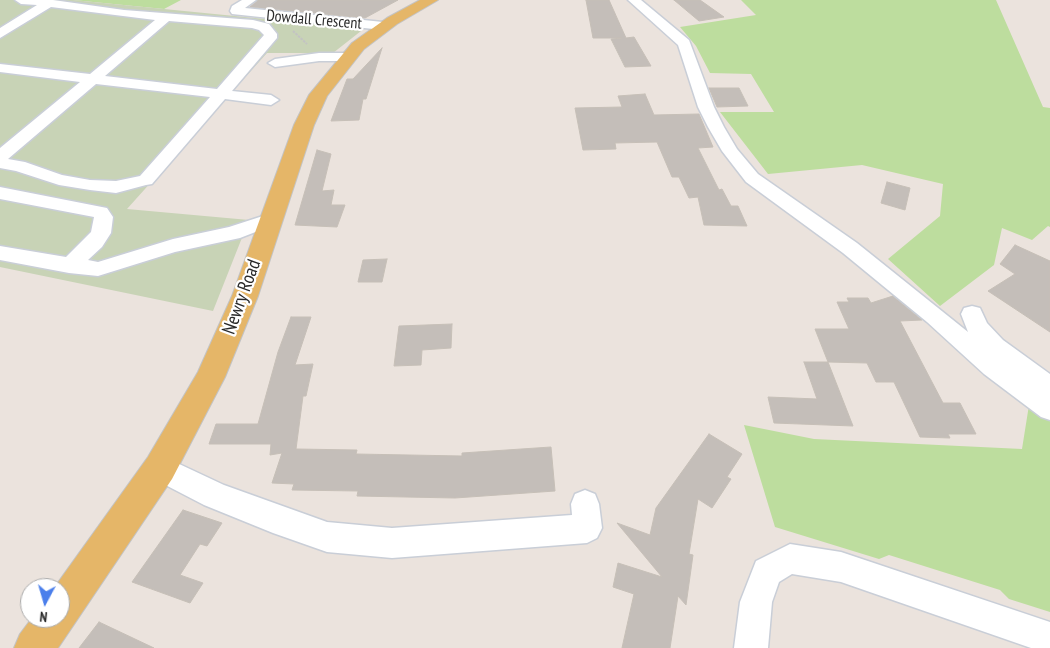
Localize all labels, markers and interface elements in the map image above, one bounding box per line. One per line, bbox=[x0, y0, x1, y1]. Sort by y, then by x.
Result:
street label: Dowdall Crescent bbox=[265, 6, 363, 34]
street label: Newry Road bbox=[218, 256, 266, 338]
north arrow bbox=[20, 578, 70, 628]
text: N bbox=[39, 608, 48, 626]

